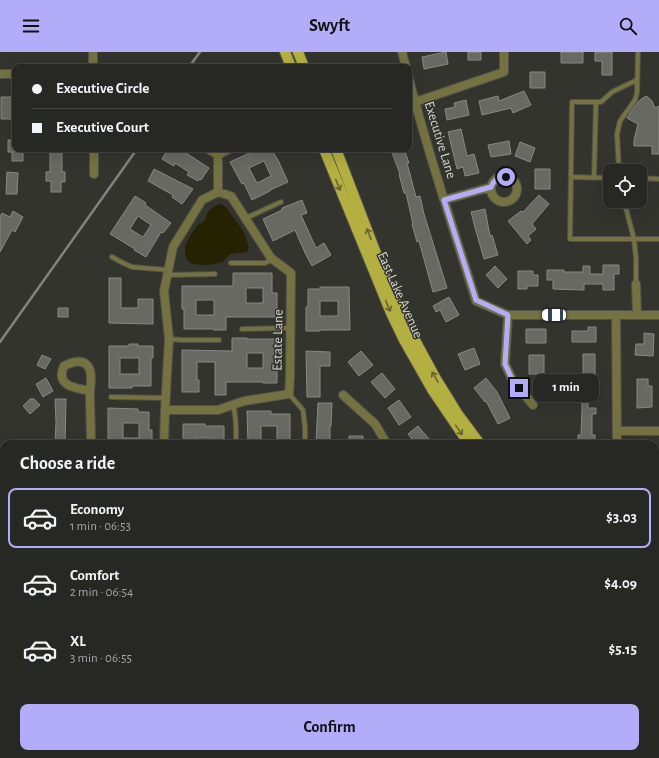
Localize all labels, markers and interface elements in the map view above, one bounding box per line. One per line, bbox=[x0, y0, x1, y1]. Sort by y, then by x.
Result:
icon: menu bbox=[20, 15, 42, 37]
icon: search bbox=[617, 15, 639, 37]
text: Swyft bbox=[309, 17, 350, 35]
text: Executive Circle bbox=[56, 81, 149, 96]
street label: Executive Lane bbox=[422, 100, 458, 180]
text: Executive Court bbox=[56, 120, 149, 135]
map controls bbox=[603, 164, 647, 208]
button: locate bbox=[603, 164, 647, 208]
route start bbox=[497, 168, 515, 186]
one-way arrow bbox=[335, 179, 343, 191]
one-way arrow bbox=[364, 228, 372, 240]
street label: East Lake Avenue bbox=[375, 250, 425, 340]
one-way arrow bbox=[384, 299, 392, 311]
street label: Estate Lane bbox=[270, 309, 286, 371]
car bbox=[542, 309, 566, 321]
one-way arrow bbox=[430, 371, 438, 383]
callout: 1 min bbox=[533, 374, 599, 402]
route end bbox=[510, 379, 528, 397]
text: 1 min bbox=[552, 381, 580, 394]
one-way arrow bbox=[455, 424, 463, 435]
text: Choose a ride bbox=[20, 455, 115, 473]
icon: car bbox=[22, 500, 58, 536]
text: Economy bbox=[70, 502, 124, 517]
text: $3.03 bbox=[606, 510, 637, 525]
text: 1 min · 06:53 bbox=[70, 520, 131, 533]
icon: car bbox=[22, 566, 58, 602]
text: Comfort bbox=[70, 568, 119, 583]
text: $4.09 bbox=[604, 576, 637, 591]
text: 2 min · 06:54 bbox=[70, 586, 133, 599]
icon: car bbox=[22, 632, 58, 668]
text: XL bbox=[70, 634, 86, 649]
text: $5.15 bbox=[608, 642, 637, 657]
text: 3 min · 06:55 bbox=[70, 652, 132, 665]
button: Confirm bbox=[20, 704, 639, 750]

